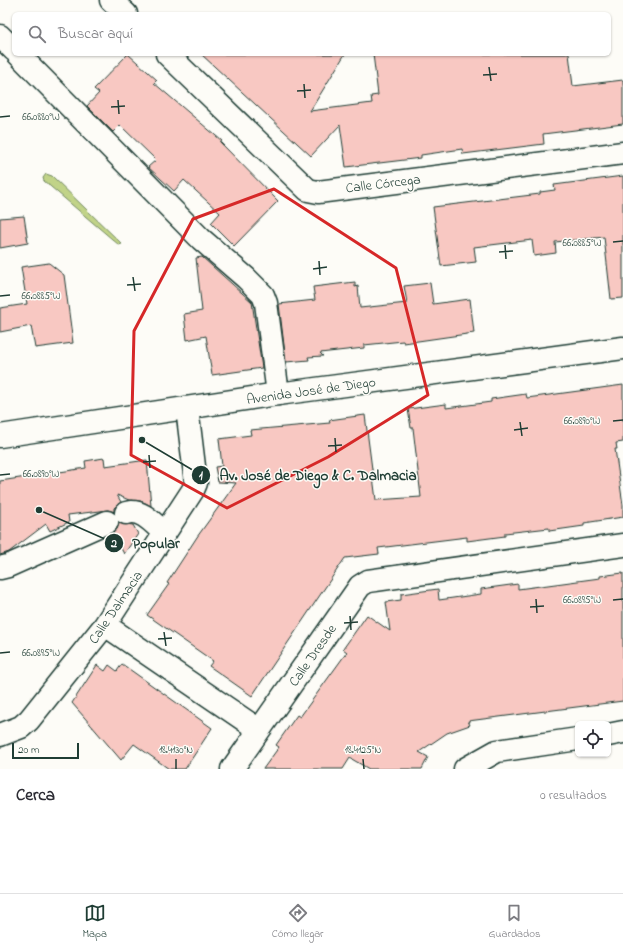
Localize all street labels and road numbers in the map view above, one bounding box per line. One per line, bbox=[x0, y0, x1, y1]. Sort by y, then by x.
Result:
street label: Calle Córcega bbox=[344, 169, 422, 200]
street label: Avenida José de Diego bbox=[245, 372, 377, 412]
street label: Calle Dalmacia bbox=[84, 567, 149, 649]
street label: Calle Dresde bbox=[284, 620, 343, 691]

